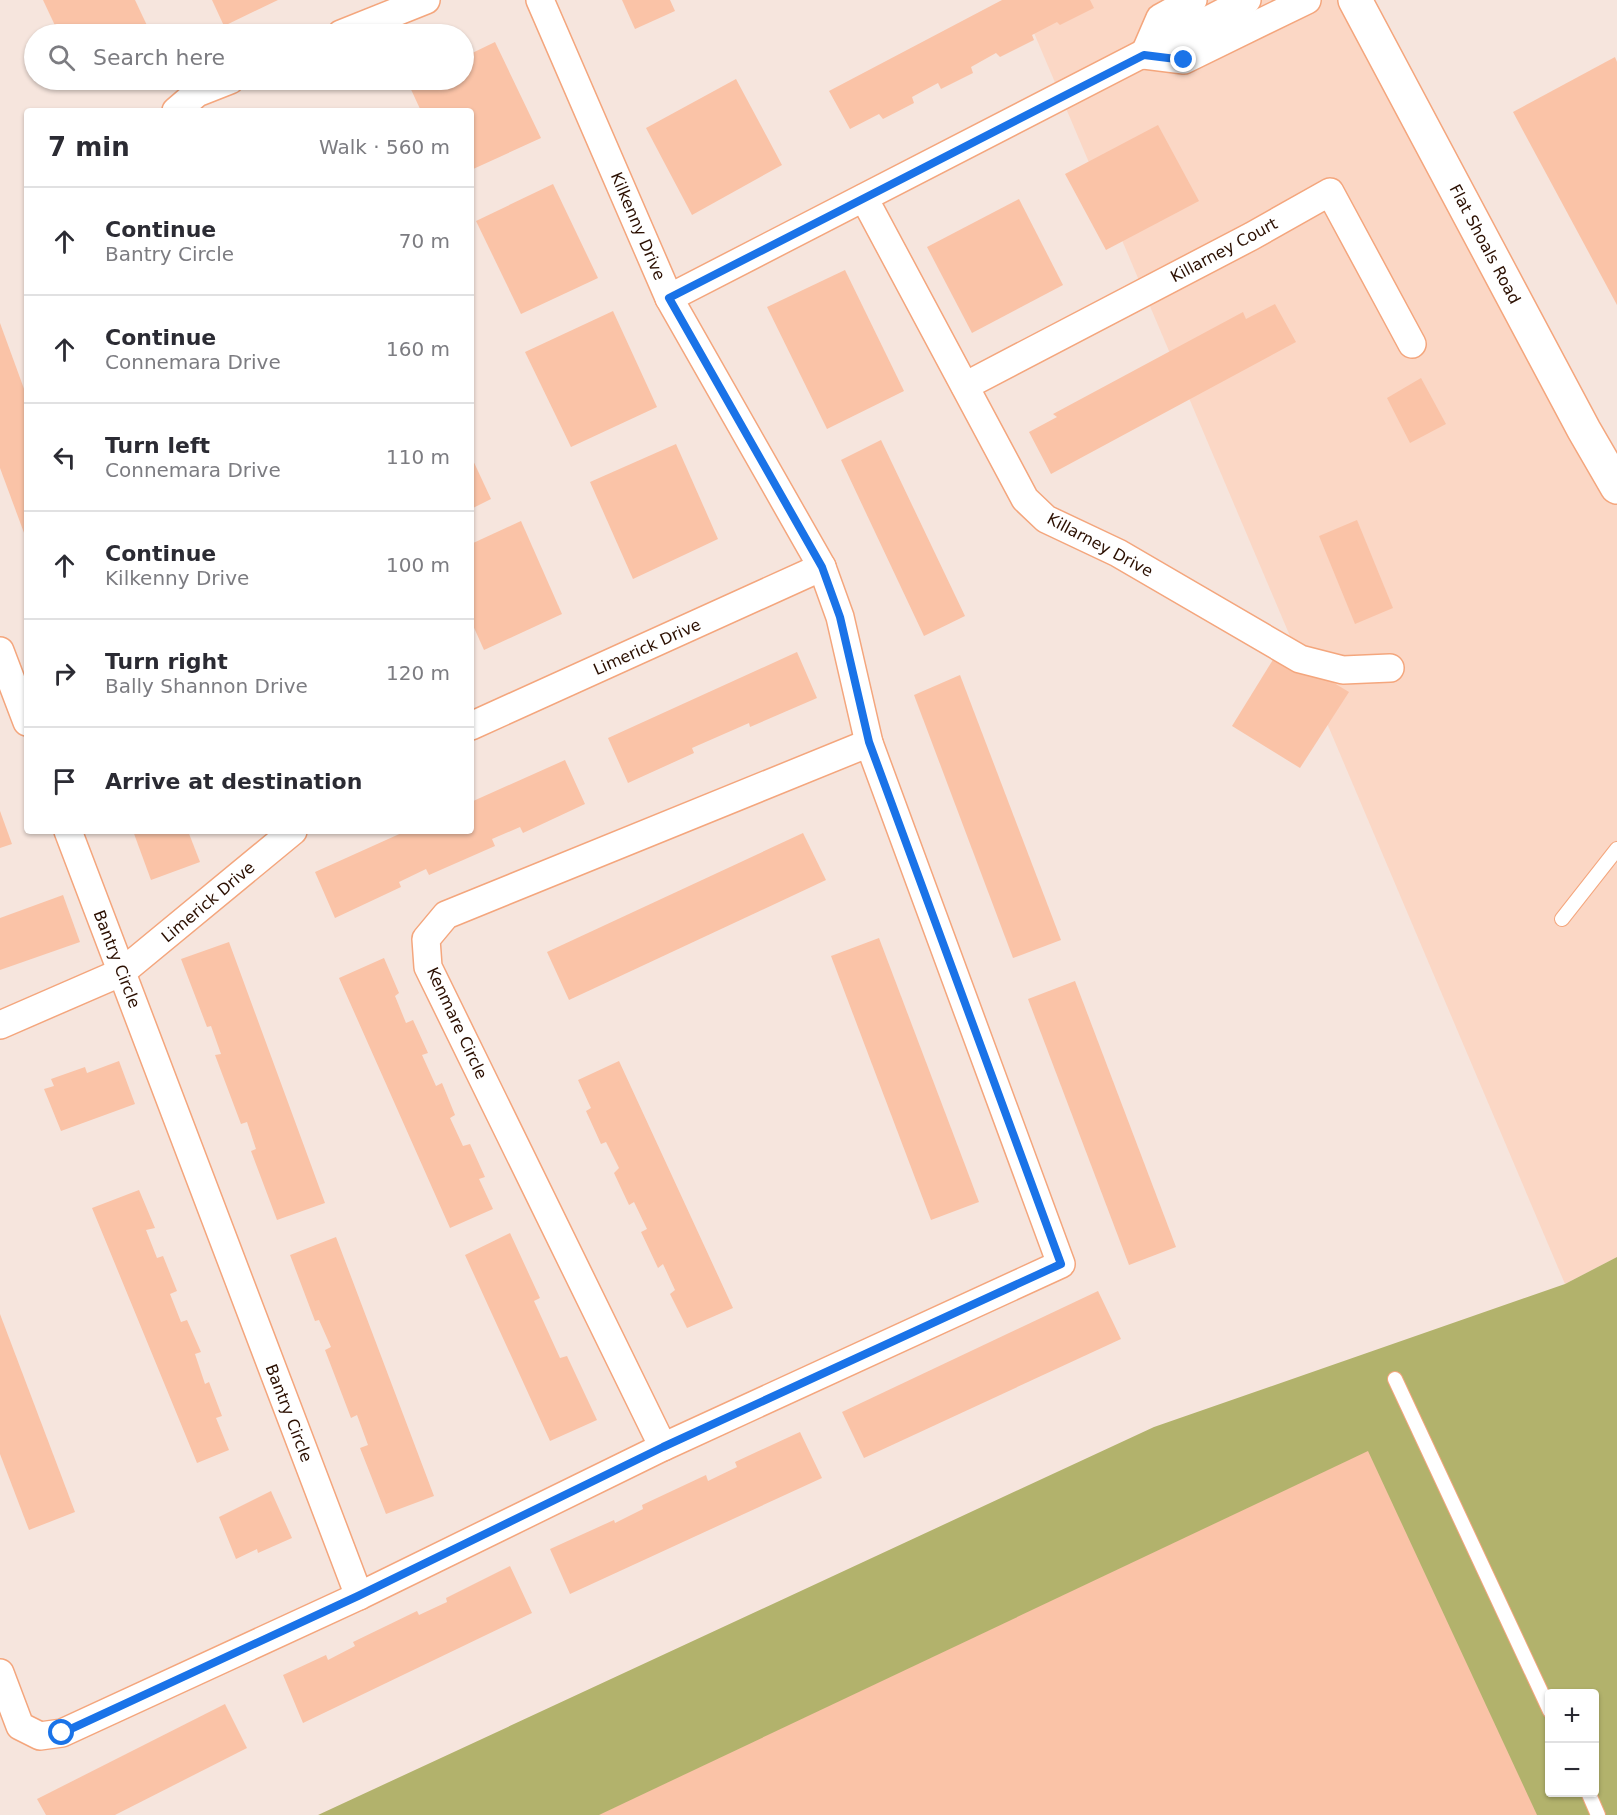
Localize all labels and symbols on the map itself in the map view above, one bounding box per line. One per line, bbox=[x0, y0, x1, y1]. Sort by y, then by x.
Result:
route end bbox=[1170, 46, 1196, 72]
street label: Kilkenny Drive bbox=[607, 169, 669, 283]
street label: Flat Shoals Road bbox=[1445, 181, 1525, 307]
street label: Killarney Court bbox=[1167, 214, 1281, 286]
street label: Killarney Drive bbox=[1044, 509, 1156, 581]
street label: Limerick Drive bbox=[590, 615, 704, 679]
street label: Limerick Drive bbox=[158, 858, 258, 946]
street label: Bantry Circle bbox=[90, 907, 144, 1011]
street label: Kenmare Circle bbox=[423, 964, 491, 1082]
street label: Bantry Circle bbox=[262, 1361, 316, 1465]
route start bbox=[48, 1719, 74, 1745]

